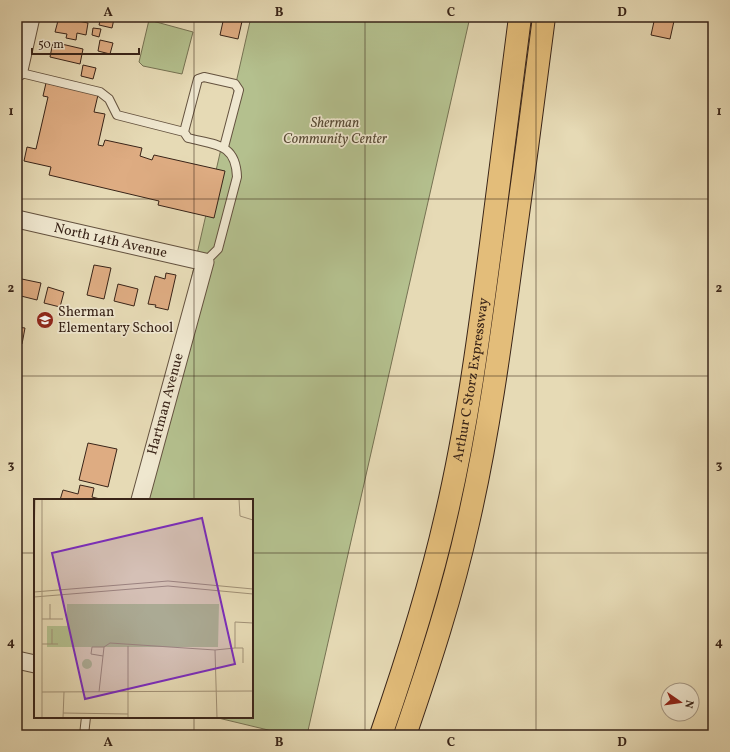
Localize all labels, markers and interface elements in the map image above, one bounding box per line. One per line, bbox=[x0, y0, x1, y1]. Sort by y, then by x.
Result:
text: A bbox=[103, 4, 113, 22]
text: B bbox=[275, 4, 284, 22]
text: C bbox=[447, 4, 455, 22]
text: D bbox=[617, 4, 627, 22]
scale bar bbox=[32, 30, 139, 56]
text: 50 m bbox=[38, 37, 64, 53]
text: 1 bbox=[8, 103, 14, 121]
text: 1 bbox=[716, 103, 722, 121]
park label: Sherman Community Center bbox=[283, 114, 388, 149]
street label: North 14th Avenue bbox=[52, 218, 169, 263]
text: 2 bbox=[8, 280, 15, 298]
text: 2 bbox=[716, 280, 723, 298]
street label: Arthur C Storz Expressway bbox=[448, 296, 493, 464]
place label: Sherman Elementary School bbox=[58, 303, 173, 338]
school or university icon: Sherman Elementary School bbox=[35, 310, 55, 330]
street label: Hartman Avenue bbox=[143, 351, 189, 457]
text: 3 bbox=[8, 457, 15, 475]
text: 3 bbox=[716, 457, 723, 475]
inset map bbox=[34, 499, 253, 718]
text: 4 bbox=[7, 634, 15, 652]
text: 4 bbox=[715, 634, 723, 652]
north arrow bbox=[660, 682, 700, 722]
text: N bbox=[680, 698, 696, 709]
text: A bbox=[103, 734, 113, 752]
text: B bbox=[275, 734, 284, 752]
text: C bbox=[447, 734, 455, 752]
text: D bbox=[617, 734, 627, 752]

